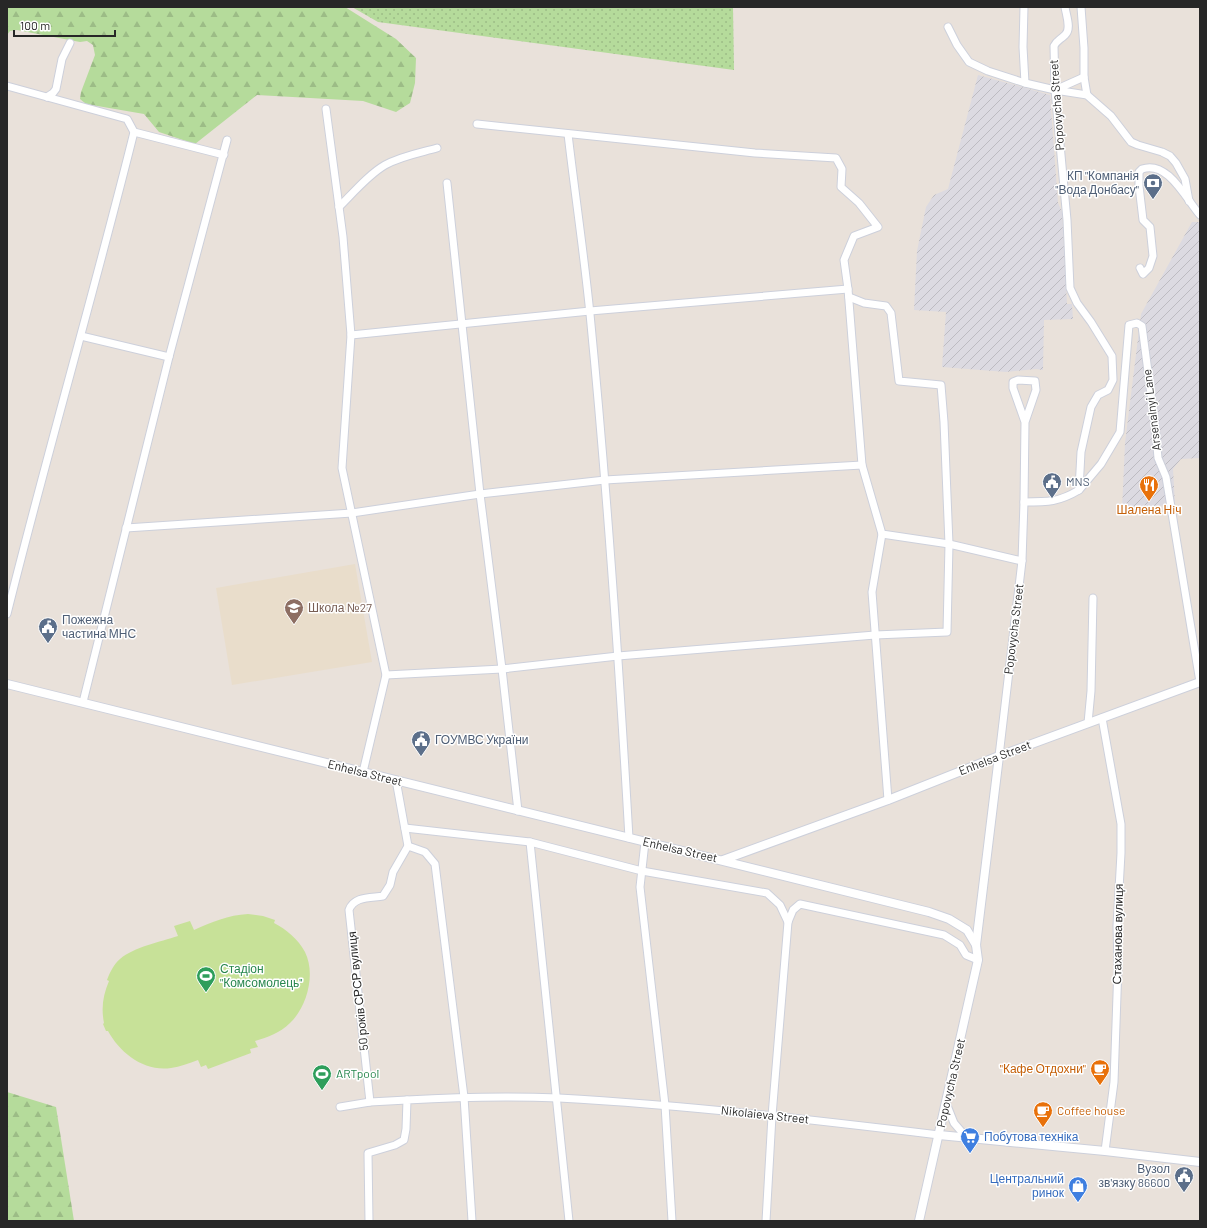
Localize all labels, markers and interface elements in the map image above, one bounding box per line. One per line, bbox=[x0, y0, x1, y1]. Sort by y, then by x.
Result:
scale bar bbox=[14, 12, 115, 38]
text: 100 m bbox=[20, 18, 50, 32]
street label: Popovycha Street bbox=[1046, 59, 1066, 151]
place label: КП "Компанія "Вода Донбасу" bbox=[1055, 168, 1139, 197]
bank icon: КП "Компанія "Вода Донбасу" bbox=[1142, 172, 1164, 200]
street label: Arsenalnyi Lane bbox=[1139, 368, 1163, 452]
public building icon: MNS bbox=[1041, 471, 1063, 499]
place label: MNS bbox=[1066, 474, 1090, 488]
restaurant icon: Шалена Нiч bbox=[1138, 474, 1160, 502]
place label: Шалена Нiч bbox=[1116, 502, 1182, 516]
street label: Popovycha Street bbox=[1000, 583, 1026, 675]
school or university icon: Школа №27 bbox=[283, 597, 305, 625]
place label: Школа №27 bbox=[308, 600, 372, 614]
place label: Пожежна частина МНС bbox=[62, 612, 136, 640]
public building icon: Пожежна частина МНС bbox=[37, 616, 59, 644]
public building icon: ГОУМВС України bbox=[410, 729, 432, 757]
place label: ГОУМВС України bbox=[435, 732, 529, 747]
street label: Enhelsa Street bbox=[957, 737, 1033, 777]
street label: Enhelsa Street bbox=[327, 756, 404, 788]
street label: Enhelsa Street bbox=[641, 834, 719, 864]
street label: Стаханова вулиця bbox=[1109, 883, 1126, 985]
street label: 50 років СРСР вулиця bbox=[344, 931, 371, 1051]
place label: Стадіон "Комсомолець" bbox=[220, 961, 303, 990]
sports icon: Стадіон "Комсомолець" bbox=[195, 965, 217, 993]
street label: Popovycha Street bbox=[933, 1037, 967, 1129]
cafe icon: "Кафе Отдохни" bbox=[1089, 1058, 1111, 1086]
place label: "Кафе Отдохни" bbox=[1000, 1061, 1086, 1076]
sports icon: ARTpool bbox=[311, 1063, 333, 1091]
place label: ARTpool bbox=[336, 1066, 379, 1080]
cafe icon: Coffee house bbox=[1032, 1100, 1054, 1128]
street label: Nikolaieva Street bbox=[720, 1102, 810, 1126]
place label: Coffee house bbox=[1057, 1103, 1125, 1117]
supermarket icon: Побутова техніка bbox=[959, 1126, 981, 1154]
place label: Побутова техніка bbox=[984, 1129, 1079, 1144]
place label: Вузол зв'язку 86600 bbox=[1099, 1161, 1170, 1190]
public building icon: Вузол зв'язку 86600 bbox=[1173, 1165, 1195, 1193]
place label: Центральний ринок bbox=[990, 1171, 1065, 1200]
shop icon: Центральний ринок bbox=[1067, 1175, 1089, 1203]

